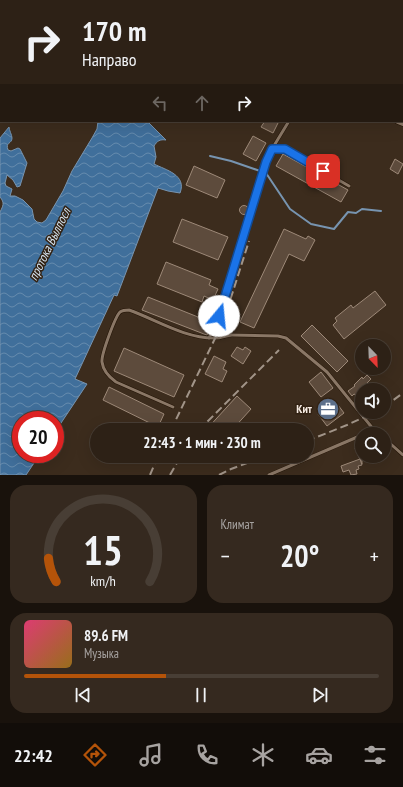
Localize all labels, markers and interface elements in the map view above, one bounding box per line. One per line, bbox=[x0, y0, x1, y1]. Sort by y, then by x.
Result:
text: 170 m bbox=[82, 12, 146, 49]
icon: right bbox=[16, 16, 68, 68]
text: Направо bbox=[82, 48, 137, 71]
icon: left bbox=[149, 92, 171, 114]
icon: ahead bbox=[191, 92, 213, 114]
icon: right bbox=[233, 92, 255, 114]
pin bbox=[306, 154, 340, 188]
icon: arrive bbox=[312, 160, 334, 182]
water label: протока Вылпосл bbox=[25, 204, 75, 283]
position arrow bbox=[198, 295, 240, 337]
north arrow bbox=[355, 339, 391, 375]
map controls bbox=[355, 339, 391, 463]
button: sound bbox=[355, 383, 391, 419]
office icon: Кит bbox=[315, 396, 341, 422]
place label: Кит bbox=[296, 401, 313, 416]
speed limit sign: 20 bbox=[12, 411, 64, 463]
button: search bbox=[355, 427, 391, 463]
text: 22:43 · 1 мин · 230 m bbox=[143, 433, 261, 452]
text: Климат bbox=[221, 516, 254, 533]
text: 15 bbox=[83, 523, 123, 576]
text: 20° bbox=[280, 536, 320, 575]
text: − bbox=[221, 542, 230, 570]
text: + bbox=[370, 542, 379, 570]
text: km/h bbox=[91, 571, 116, 590]
text: 89.6 FM bbox=[84, 626, 128, 645]
text: Музыка bbox=[84, 645, 119, 662]
icon: previous bbox=[72, 684, 94, 706]
icon: pause bbox=[190, 684, 212, 706]
icon: next bbox=[309, 684, 331, 706]
icon: directions bbox=[81, 741, 109, 769]
icon: music bbox=[137, 741, 165, 769]
icon: phone bbox=[193, 741, 221, 769]
icon: climate bbox=[249, 741, 277, 769]
icon: car bbox=[305, 741, 333, 769]
icon: filters bbox=[361, 741, 389, 769]
text: 22:42 bbox=[14, 744, 53, 767]

